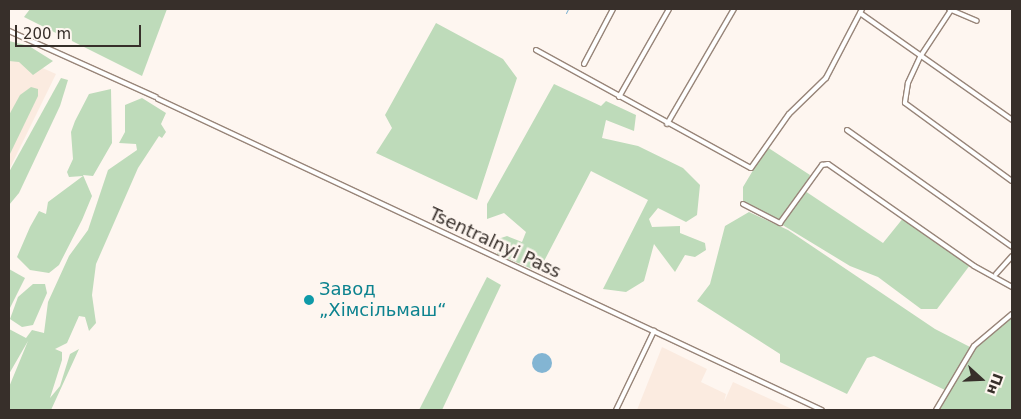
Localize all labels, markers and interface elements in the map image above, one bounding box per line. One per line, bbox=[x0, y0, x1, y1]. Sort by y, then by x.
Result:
scale bar bbox=[18, 15, 144, 47]
text: 200 m bbox=[23, 25, 71, 43]
street label: Tsentralnyi Pass bbox=[426, 203, 564, 283]
place label: Завод „Хімсільмаш“ bbox=[319, 279, 447, 322]
marker: Завод „Хімсільмаш“ bbox=[303, 294, 315, 306]
north arrow bbox=[956, 354, 1006, 404]
text: Пн bbox=[984, 371, 1006, 397]

